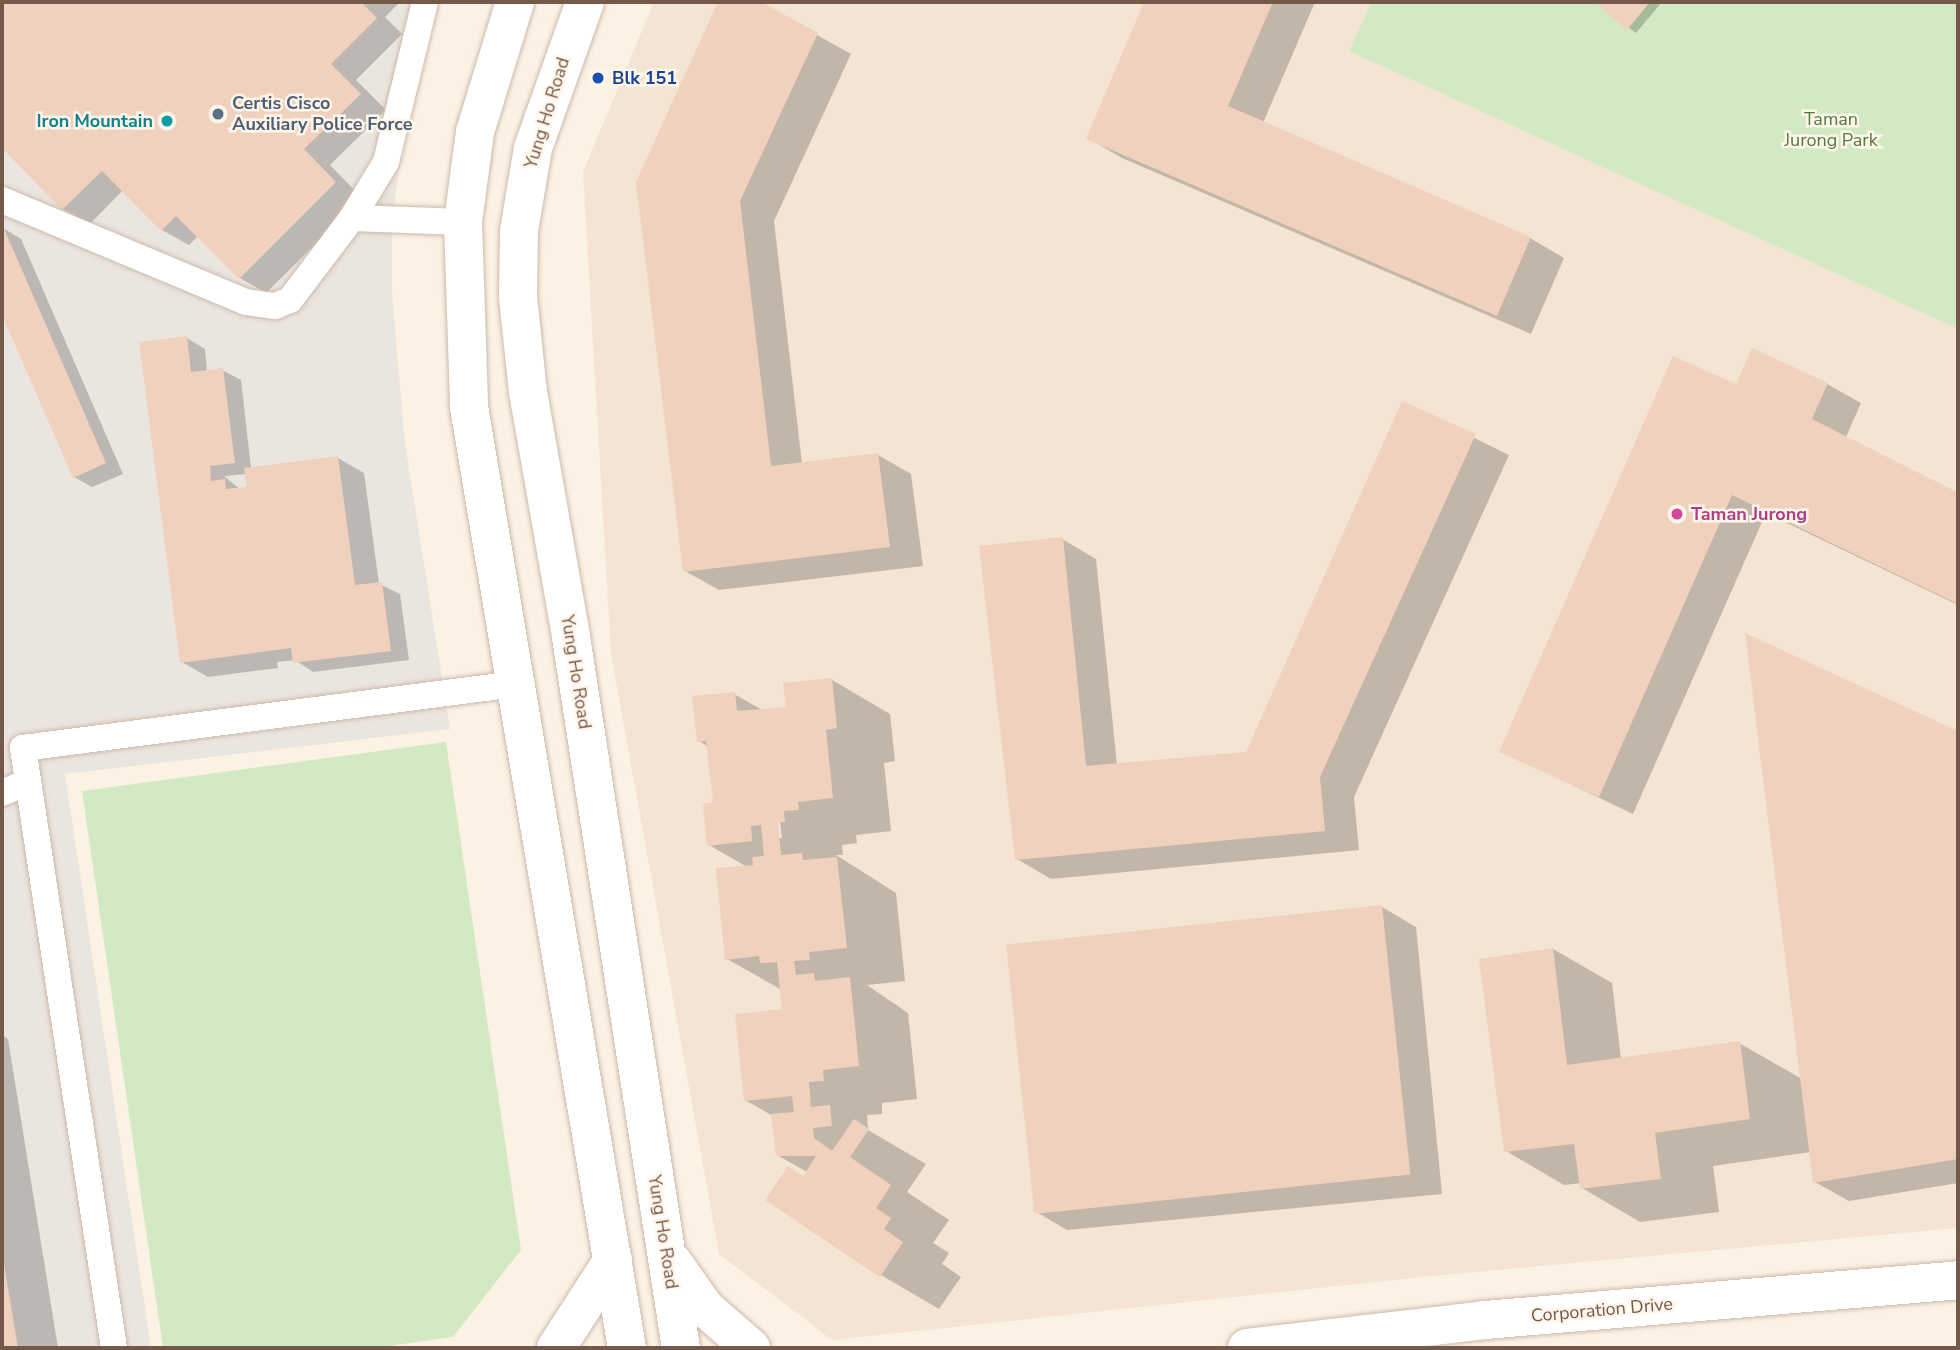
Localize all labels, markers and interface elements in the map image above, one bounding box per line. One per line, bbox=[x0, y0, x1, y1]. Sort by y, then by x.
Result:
street label: Yung Ho Road bbox=[520, 55, 574, 171]
place label: Blk 151 bbox=[612, 67, 677, 89]
marker: Blk 151 bbox=[590, 70, 606, 86]
place label: Certis Cisco Auxiliary Police Force bbox=[232, 93, 412, 136]
marker: Certis Cisco Auxiliary Police Force bbox=[210, 106, 226, 122]
park label: Taman Jurong Park bbox=[1784, 109, 1878, 152]
place label: Iron Mountain bbox=[36, 110, 153, 132]
marker: Iron Mountain bbox=[159, 113, 175, 129]
place label: Taman Jurong bbox=[1691, 503, 1807, 525]
marker: Taman Jurong bbox=[1669, 506, 1685, 522]
street label: Yung Ho Road bbox=[556, 613, 596, 731]
street label: Yung Ho Road bbox=[643, 1173, 683, 1291]
street label: Corporation Drive bbox=[1530, 1293, 1674, 1327]

